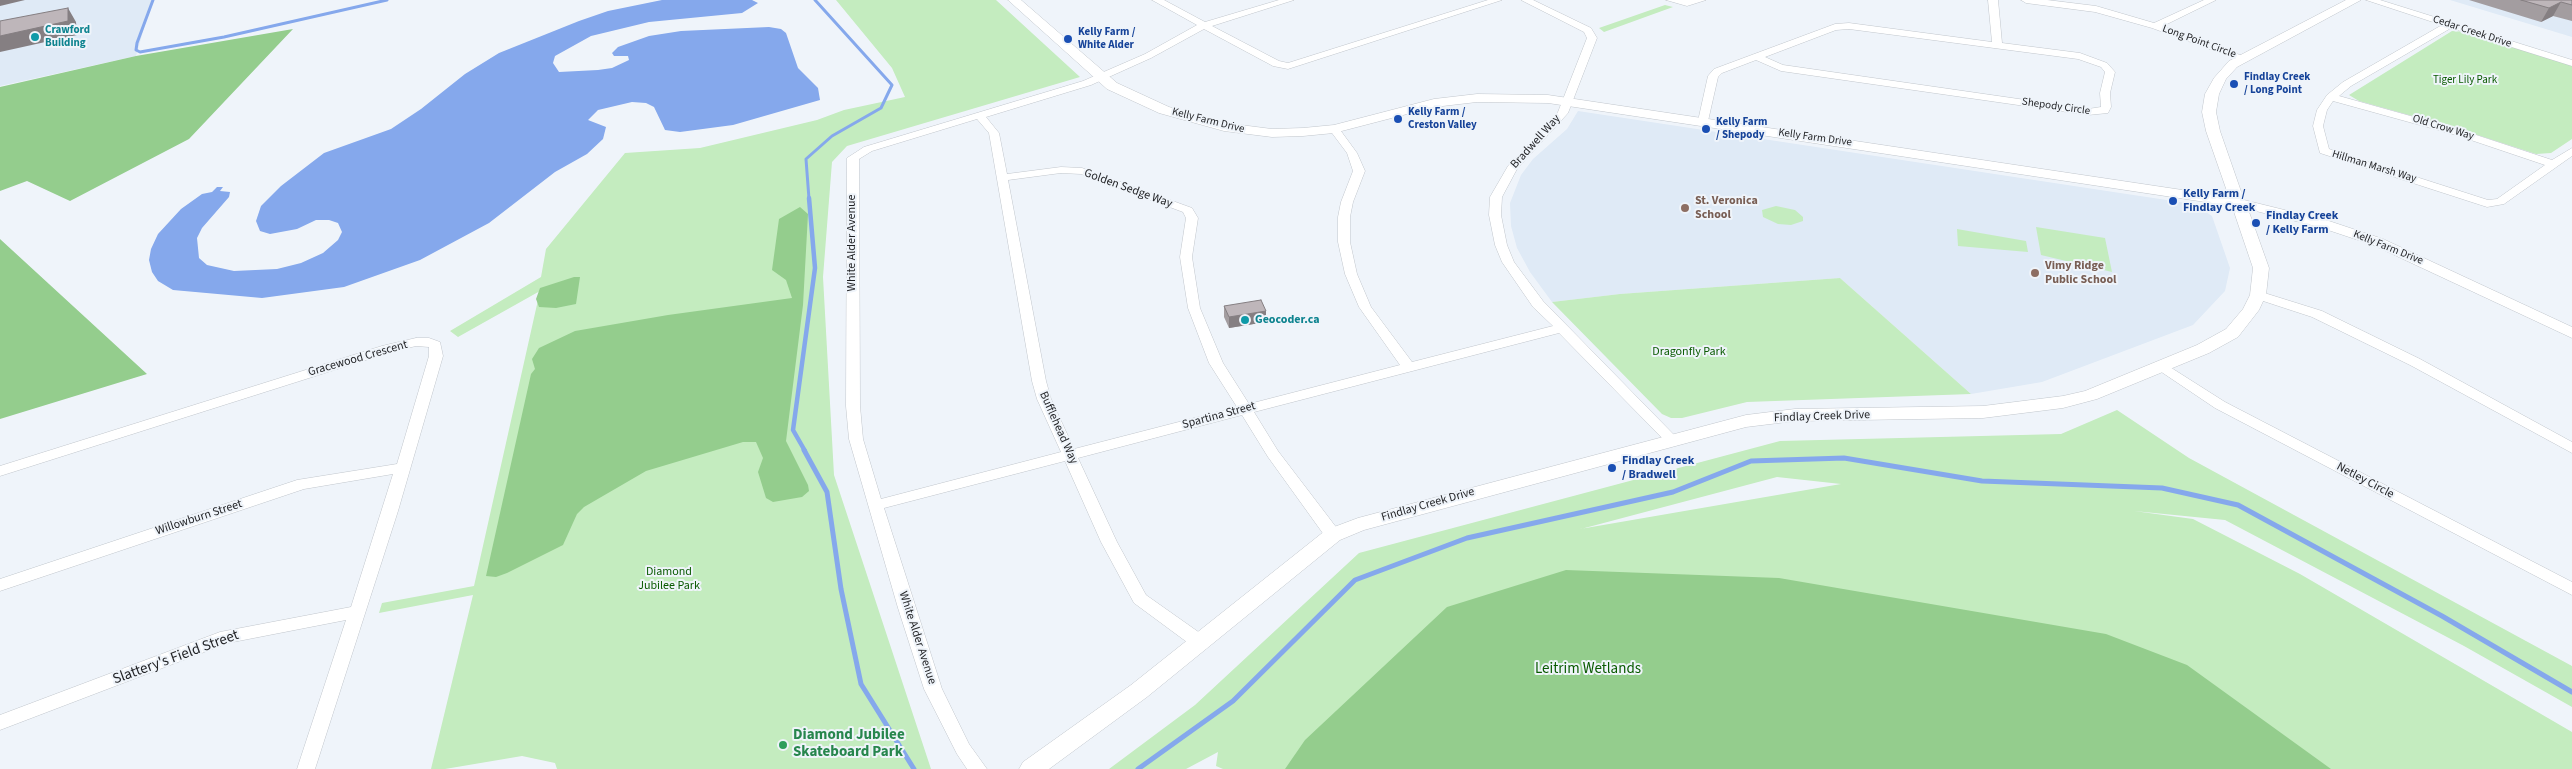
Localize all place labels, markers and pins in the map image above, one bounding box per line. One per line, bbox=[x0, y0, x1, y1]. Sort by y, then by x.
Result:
place label: Crawford Building bbox=[45, 24, 90, 50]
place label: Kelly Farm / White Alder bbox=[1078, 26, 1135, 52]
marker: Crawford Building bbox=[29, 31, 41, 43]
marker: Kelly Farm / White Alder bbox=[1062, 33, 1074, 45]
place label: Findlay Creek / Long Point bbox=[2244, 71, 2310, 97]
marker: Findlay Creek / Long Point bbox=[2228, 78, 2240, 90]
place label: Kelly Farm / Creston Valley bbox=[1408, 106, 1477, 132]
marker: Kelly Farm / Creston Valley bbox=[1392, 113, 1404, 125]
place label: Kelly Farm / Shepody bbox=[1716, 116, 1767, 142]
marker: Kelly Farm / Shepody bbox=[1700, 123, 1712, 135]
place label: Kelly Farm / Findlay Creek bbox=[2183, 187, 2255, 215]
place label: St. Veronica School bbox=[1695, 194, 1758, 222]
marker: Kelly Farm / Findlay Creek bbox=[2167, 195, 2179, 207]
marker: St. Veronica School bbox=[1679, 202, 1691, 214]
place label: Findlay Creek / Kelly Farm bbox=[2266, 209, 2338, 237]
marker: Findlay Creek / Kelly Farm bbox=[2250, 217, 2262, 229]
place label: Vimy Ridge Public School bbox=[2045, 259, 2116, 287]
marker: Vimy Ridge Public School bbox=[2029, 267, 2041, 279]
place label: Geocoder.ca bbox=[1255, 313, 1320, 327]
marker: Geocoder.ca bbox=[1239, 314, 1251, 326]
place label: Findlay Creek / Bradwell bbox=[1622, 454, 1694, 482]
marker: Findlay Creek / Bradwell bbox=[1606, 462, 1618, 474]
place label: Diamond Jubilee Skateboard Park bbox=[793, 727, 905, 762]
marker: Diamond Jubilee Skateboard Park bbox=[777, 739, 789, 751]

